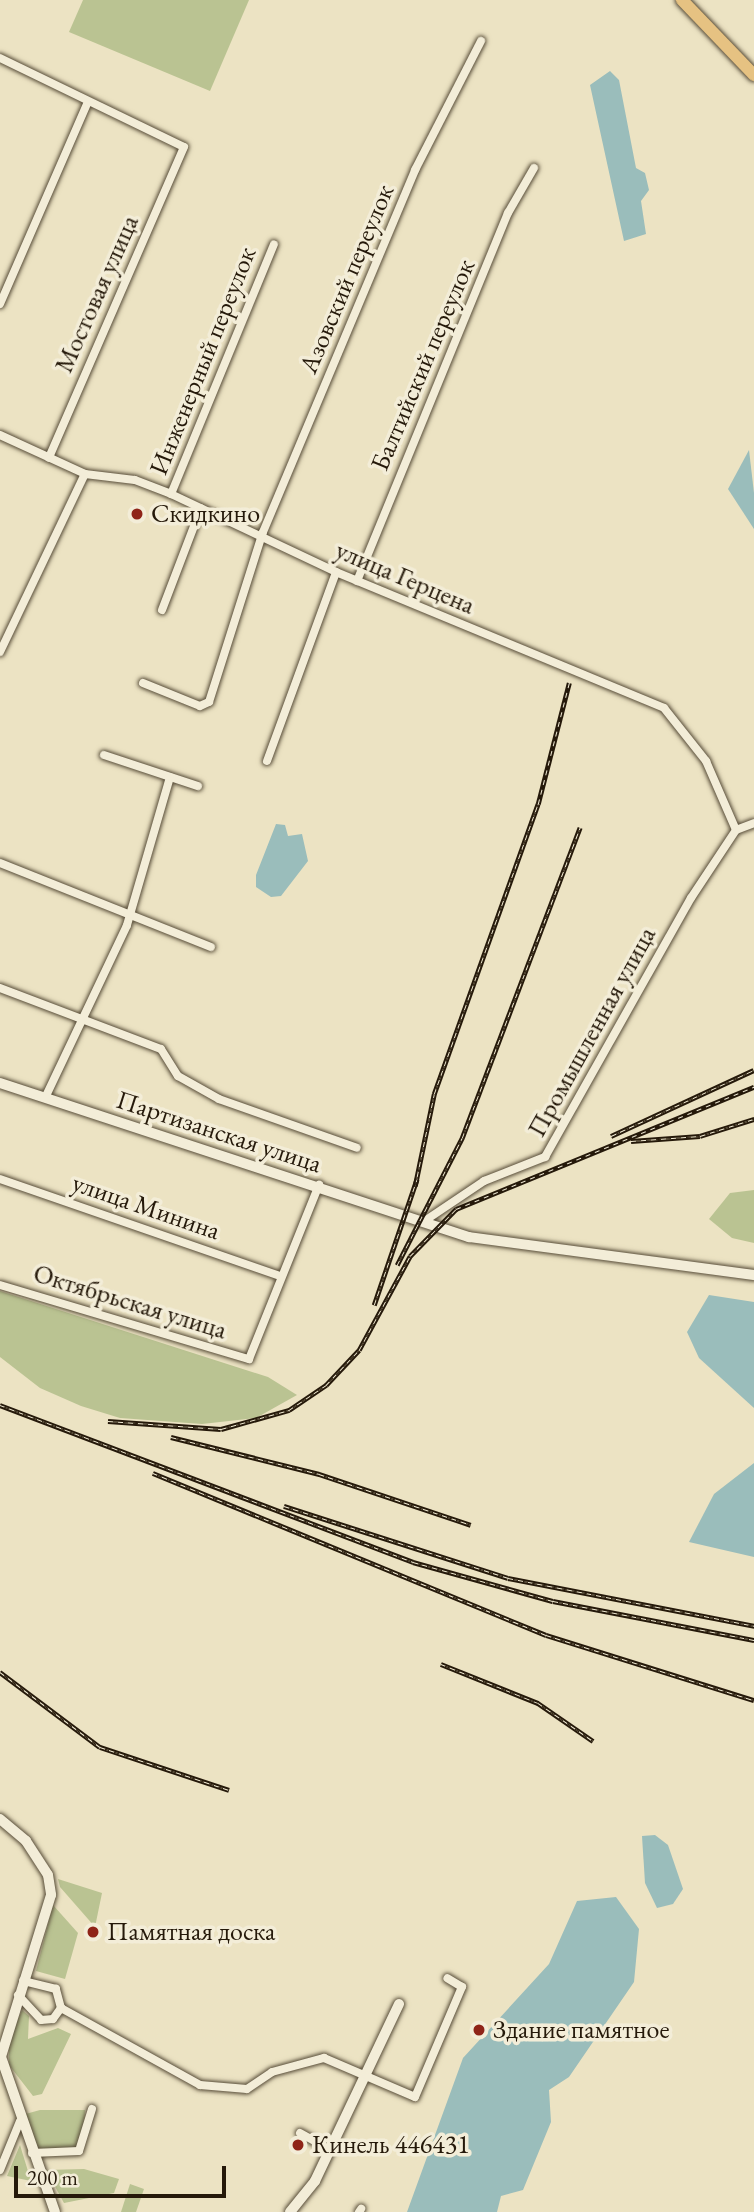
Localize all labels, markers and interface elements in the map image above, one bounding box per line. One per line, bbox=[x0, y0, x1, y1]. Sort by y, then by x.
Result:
street label: Азовский переулок bbox=[293, 180, 401, 378]
street label: Мостовая улица bbox=[48, 211, 146, 377]
street label: Инженерный переулок bbox=[143, 242, 263, 480]
street label: Балтийский переулок bbox=[364, 254, 482, 476]
place label: Скидкино bbox=[151, 498, 260, 530]
marker: Скидкино bbox=[129, 506, 145, 522]
street label: улица Герцена bbox=[331, 535, 479, 621]
street label: Промышленная улица bbox=[521, 921, 663, 1143]
street label: Партизанская улица bbox=[113, 1084, 325, 1180]
street label: улица Минина bbox=[68, 1167, 224, 1247]
street label: Октябрьская улица bbox=[30, 1258, 230, 1346]
place label: Памятная доска bbox=[107, 1916, 275, 1948]
marker: Памятная доска bbox=[85, 1924, 101, 1940]
place label: Здание памятное bbox=[493, 2014, 670, 2046]
marker: Здание памятное bbox=[471, 2022, 487, 2038]
place label: Кинель 446431 bbox=[312, 2129, 470, 2161]
marker: Кинель 446431 bbox=[290, 2137, 306, 2153]
scale bar bbox=[18, 2152, 229, 2196]
text: 200 m bbox=[27, 2164, 78, 2191]

